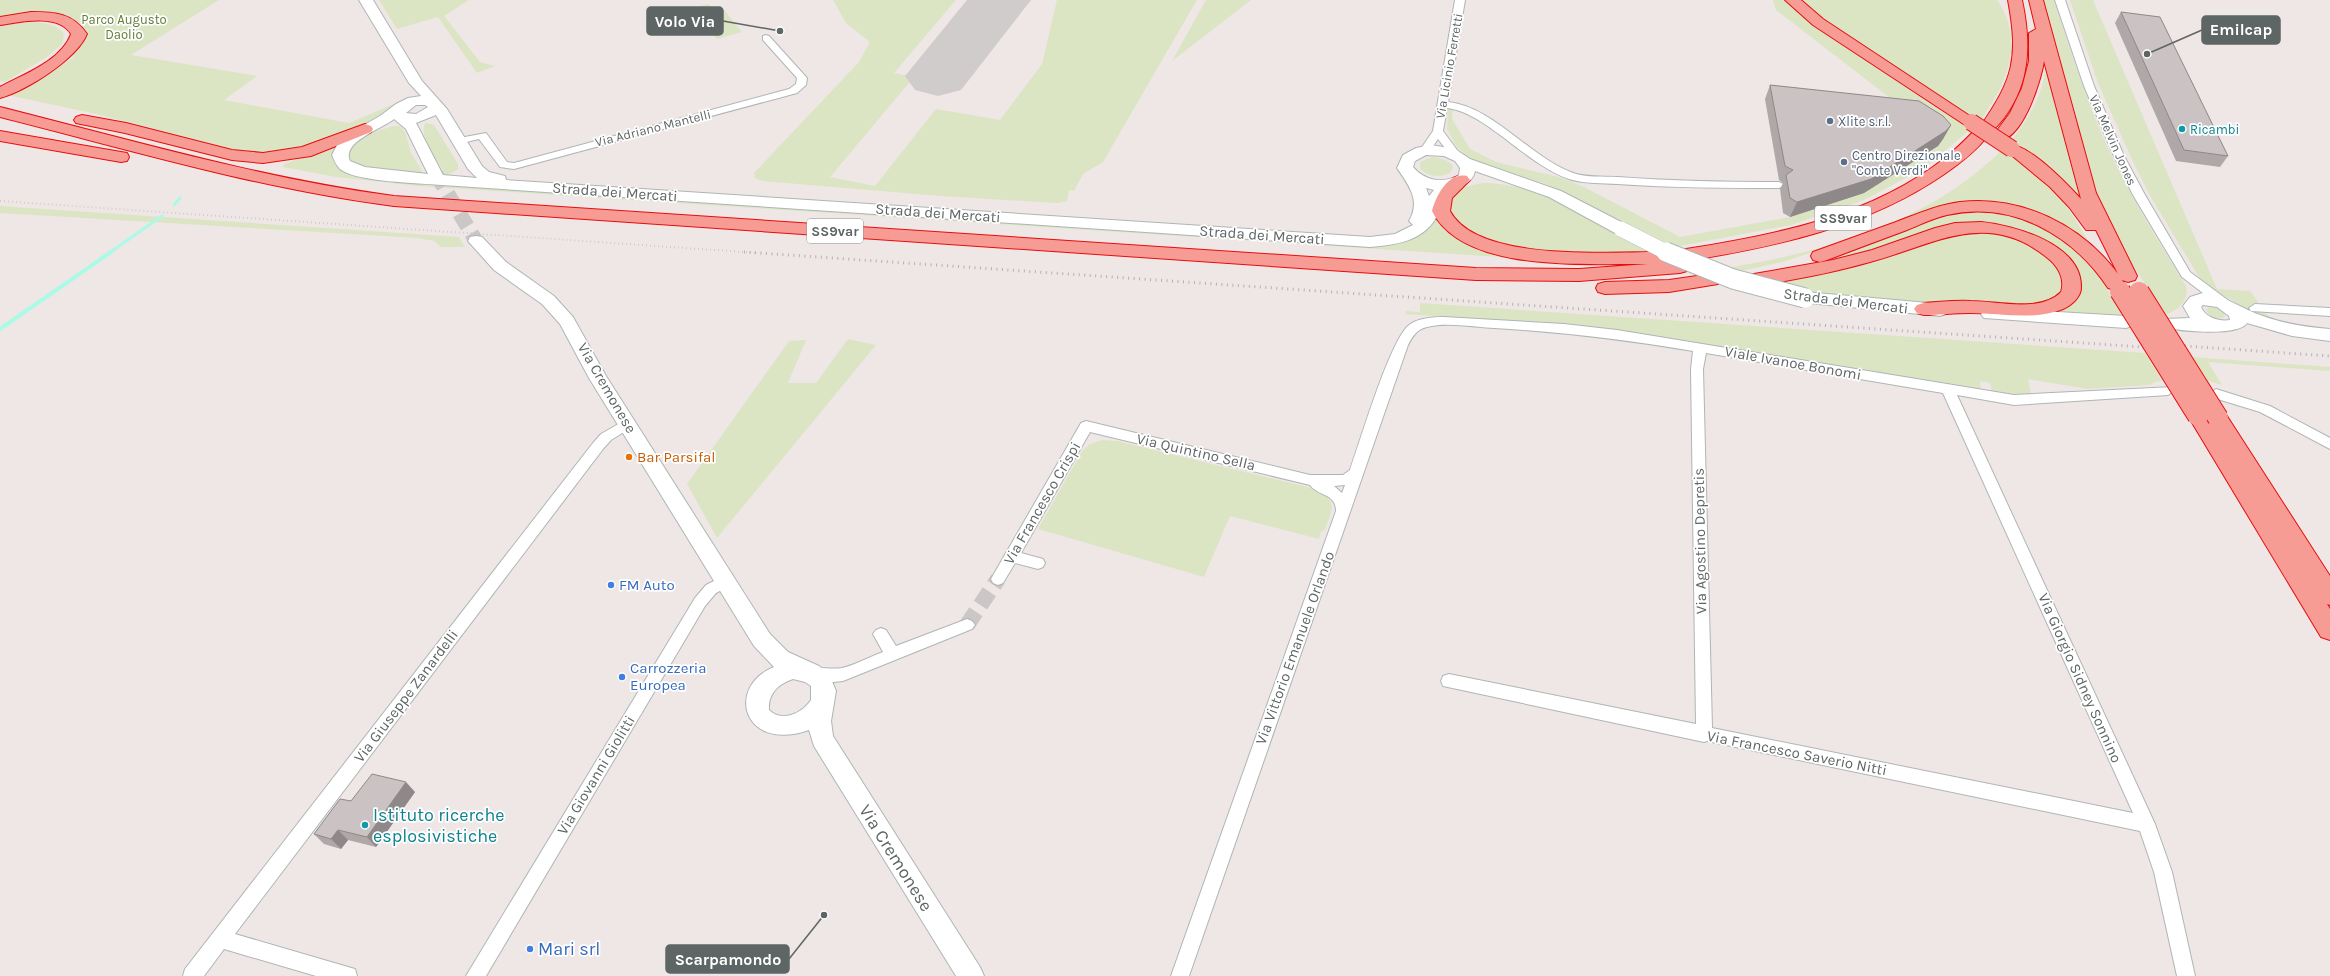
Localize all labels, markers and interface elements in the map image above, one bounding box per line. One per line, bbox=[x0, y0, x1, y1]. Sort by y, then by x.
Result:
callout: Volo Via bbox=[647, 7, 723, 35]
park label: Parco Augusto Daolio bbox=[81, 12, 167, 42]
text: Volo Via bbox=[655, 12, 715, 31]
street label: Via Licinio Ferretti bbox=[1432, 12, 1466, 120]
callout: Emilcap bbox=[2202, 16, 2280, 44]
text: Emilcap bbox=[2210, 20, 2272, 39]
street label: Via Melvin Jones bbox=[2086, 92, 2140, 188]
street label: Via Adriano Mantelli bbox=[593, 106, 713, 150]
place label: Xlite s.r.l. bbox=[1838, 114, 1891, 129]
marker: Xlite s.r.l. bbox=[1825, 116, 1835, 126]
place label: Ricambi bbox=[2190, 122, 2239, 137]
marker: Ricambi bbox=[2177, 124, 2187, 134]
place label: Centro Direzionale "Conte Verdi" bbox=[1852, 148, 1961, 178]
marker: Centro Direzionale "Conte Verdi" bbox=[1839, 157, 1849, 167]
street label: Strada dei Mercati bbox=[552, 179, 678, 205]
street label: Strada dei Mercati bbox=[875, 200, 1001, 226]
road number: SS9var bbox=[1815, 206, 1871, 230]
road number: SS9var bbox=[807, 219, 863, 243]
street label: Strada dei Mercati bbox=[1199, 222, 1325, 248]
street label: Strada dei Mercati bbox=[1783, 284, 1909, 318]
street label: Via Cremonese bbox=[574, 339, 640, 437]
street label: Viale Ivanoe Bonomi bbox=[1723, 342, 1863, 384]
street label: Via Quintino Sella bbox=[1135, 430, 1257, 474]
street label: Via Francesco Crispi bbox=[1000, 439, 1084, 567]
place label: Bar Parsifal bbox=[637, 448, 716, 466]
marker: Bar Parsifal bbox=[624, 452, 634, 462]
street label: Via Agostino Depretis bbox=[1690, 468, 1710, 614]
street label: Via Vittorio Emanuele Orlando bbox=[1252, 549, 1338, 747]
place label: FM Auto bbox=[619, 576, 675, 594]
marker: FM Auto bbox=[606, 580, 616, 590]
street label: Via Giorgio Sidney Sonnino bbox=[2034, 590, 2126, 766]
street label: Via Giuseppe Zanardelli bbox=[350, 626, 462, 766]
place label: Carrozzeria Europea bbox=[630, 659, 707, 694]
marker: Carrozzeria Europea bbox=[617, 672, 627, 682]
street label: Via Giovanni Giolitti bbox=[553, 712, 639, 838]
street label: Via Francesco Saverio Nitti bbox=[1706, 727, 1888, 779]
street label: Via Cremonese bbox=[854, 800, 938, 916]
place label: Istituto ricerche esplosivistiche bbox=[373, 804, 504, 847]
marker: Istituto ricerche esplosivistiche bbox=[360, 820, 370, 830]
place label: Mari srl bbox=[538, 938, 600, 960]
marker: Mari srl bbox=[525, 944, 535, 954]
callout: Scarpamondo bbox=[666, 945, 789, 973]
text: Scarpamondo bbox=[675, 950, 781, 969]

